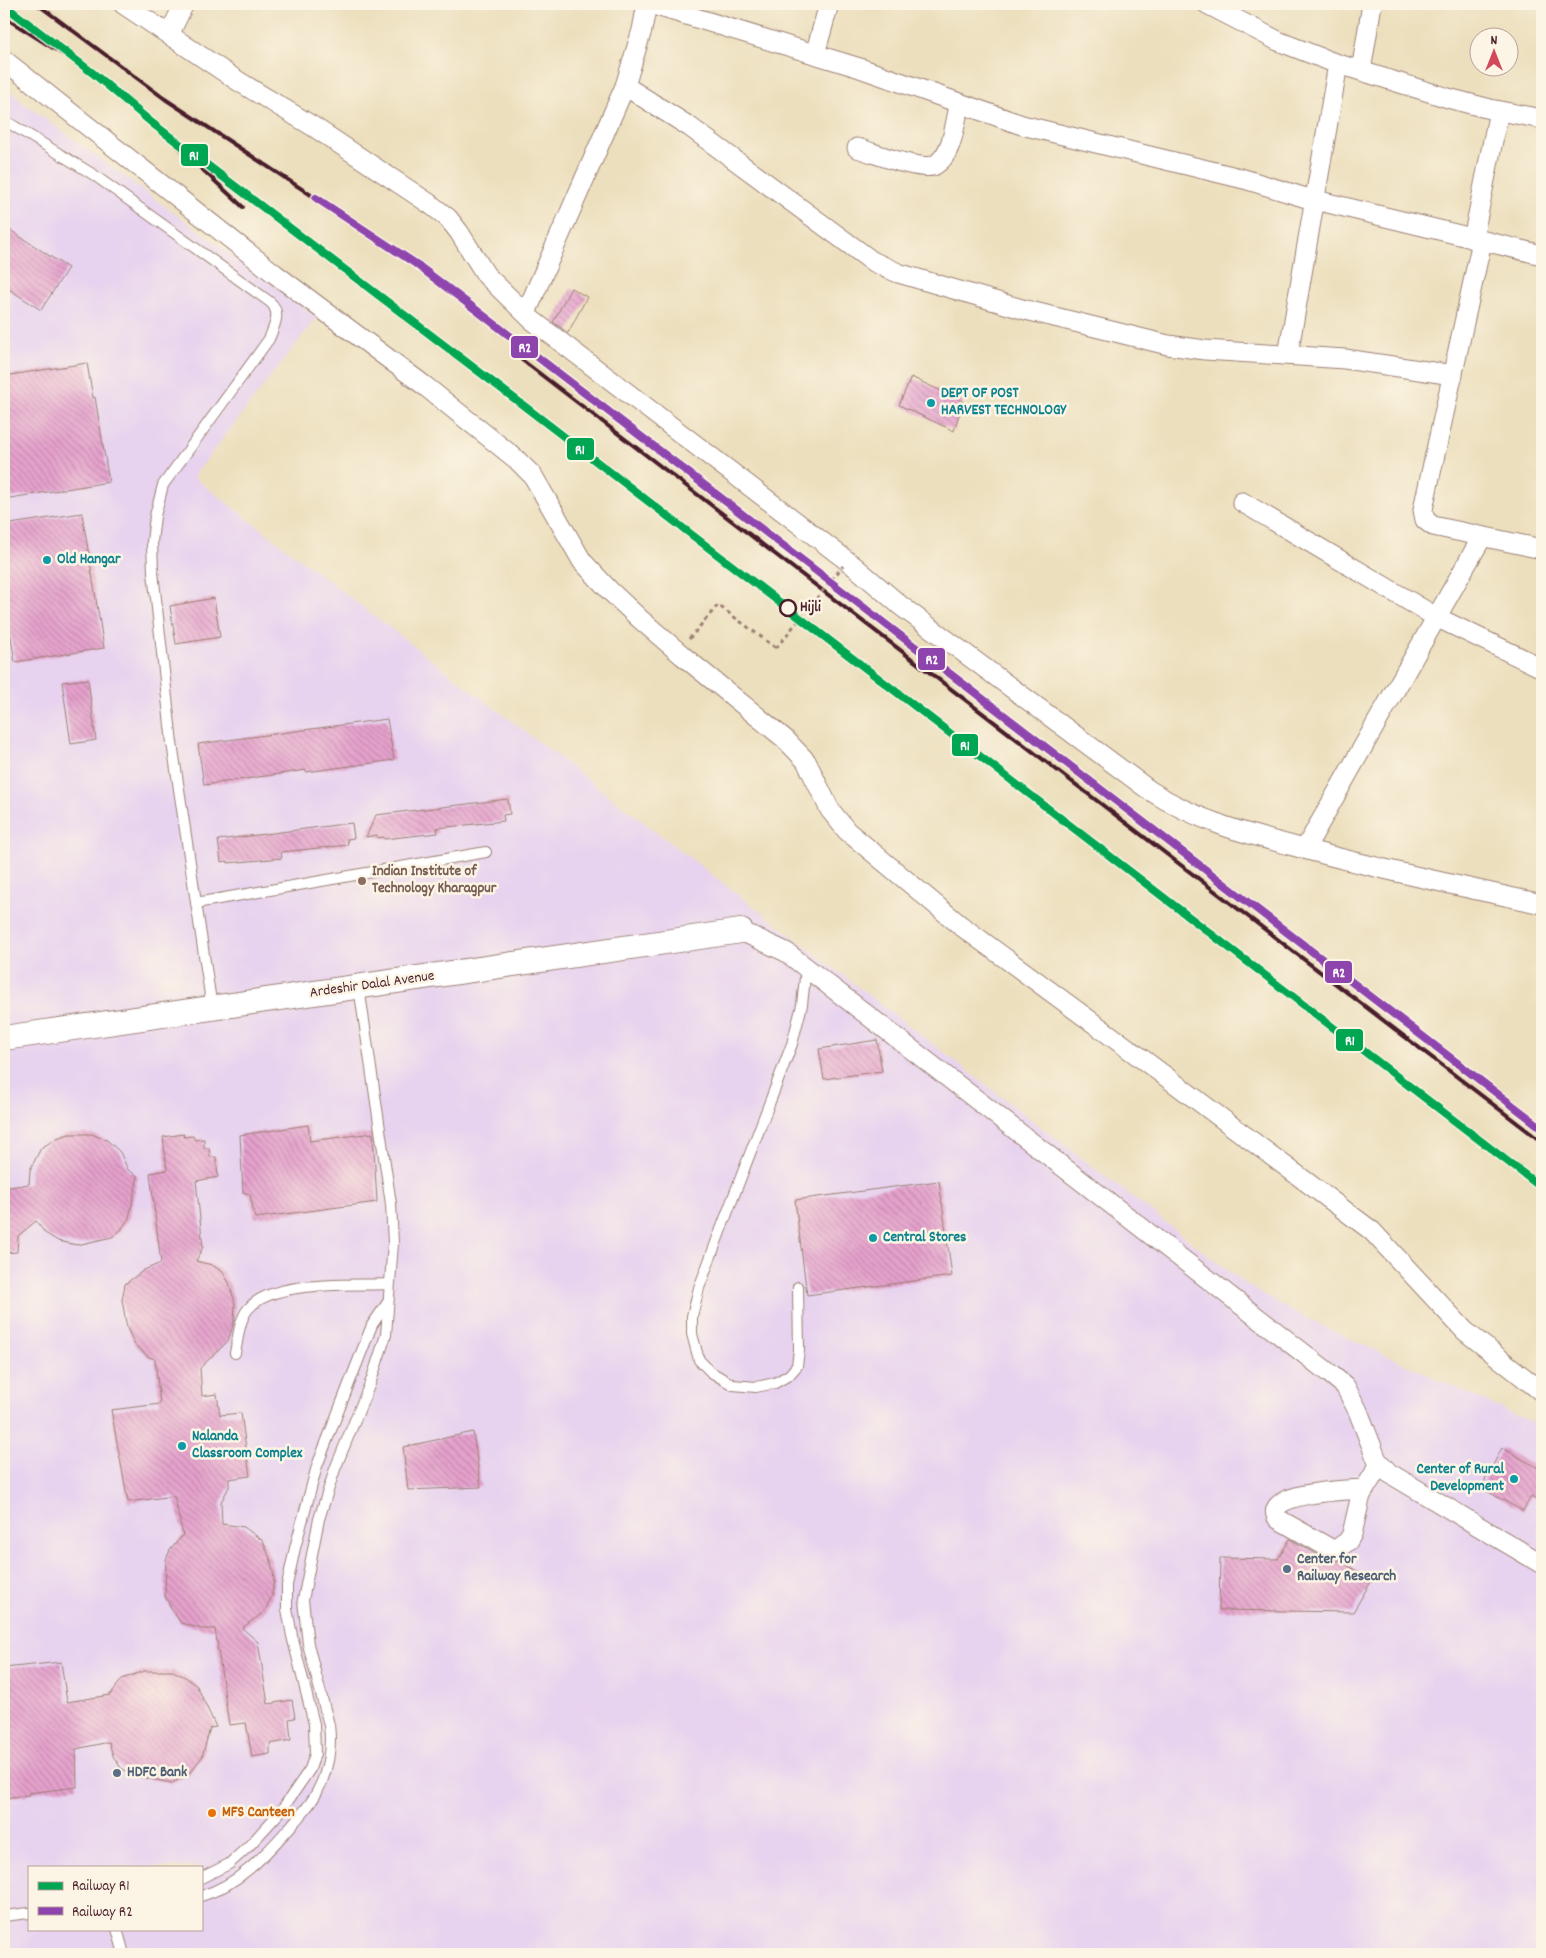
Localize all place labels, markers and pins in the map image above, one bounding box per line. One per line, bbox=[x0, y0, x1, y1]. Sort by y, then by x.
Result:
place label: DEPT OF POST HARVEST TECHNOLOGY bbox=[941, 383, 1067, 422]
marker: DEPT OF POST HARVEST TECHNOLOGY bbox=[925, 397, 937, 409]
place label: Old Hangar bbox=[57, 549, 121, 571]
marker: Old Hangar bbox=[41, 554, 53, 566]
place label: Hijli bbox=[800, 597, 821, 619]
marker: Hijli bbox=[779, 599, 797, 617]
place label: Indian Institute of Technology Kharagpur bbox=[372, 861, 497, 900]
marker: Indian Institute of Technology Kharagpur bbox=[356, 875, 368, 887]
place label: Central Stores bbox=[883, 1227, 966, 1249]
marker: Central Stores bbox=[867, 1232, 879, 1244]
place label: Nalanda Classroom Complex bbox=[192, 1426, 303, 1465]
marker: Nalanda Classroom Complex bbox=[176, 1440, 188, 1452]
place label: Center of Rural Development bbox=[1417, 1459, 1504, 1498]
marker: Center of Rural Development bbox=[1508, 1473, 1520, 1485]
place label: Center for Railway Research bbox=[1297, 1549, 1396, 1588]
marker: Center for Railway Research bbox=[1281, 1563, 1293, 1575]
place label: HDFC Bank bbox=[127, 1762, 187, 1784]
marker: HDFC Bank bbox=[111, 1767, 123, 1779]
place label: MFS Canteen bbox=[222, 1802, 295, 1824]
marker: MFS Canteen bbox=[206, 1807, 218, 1819]

